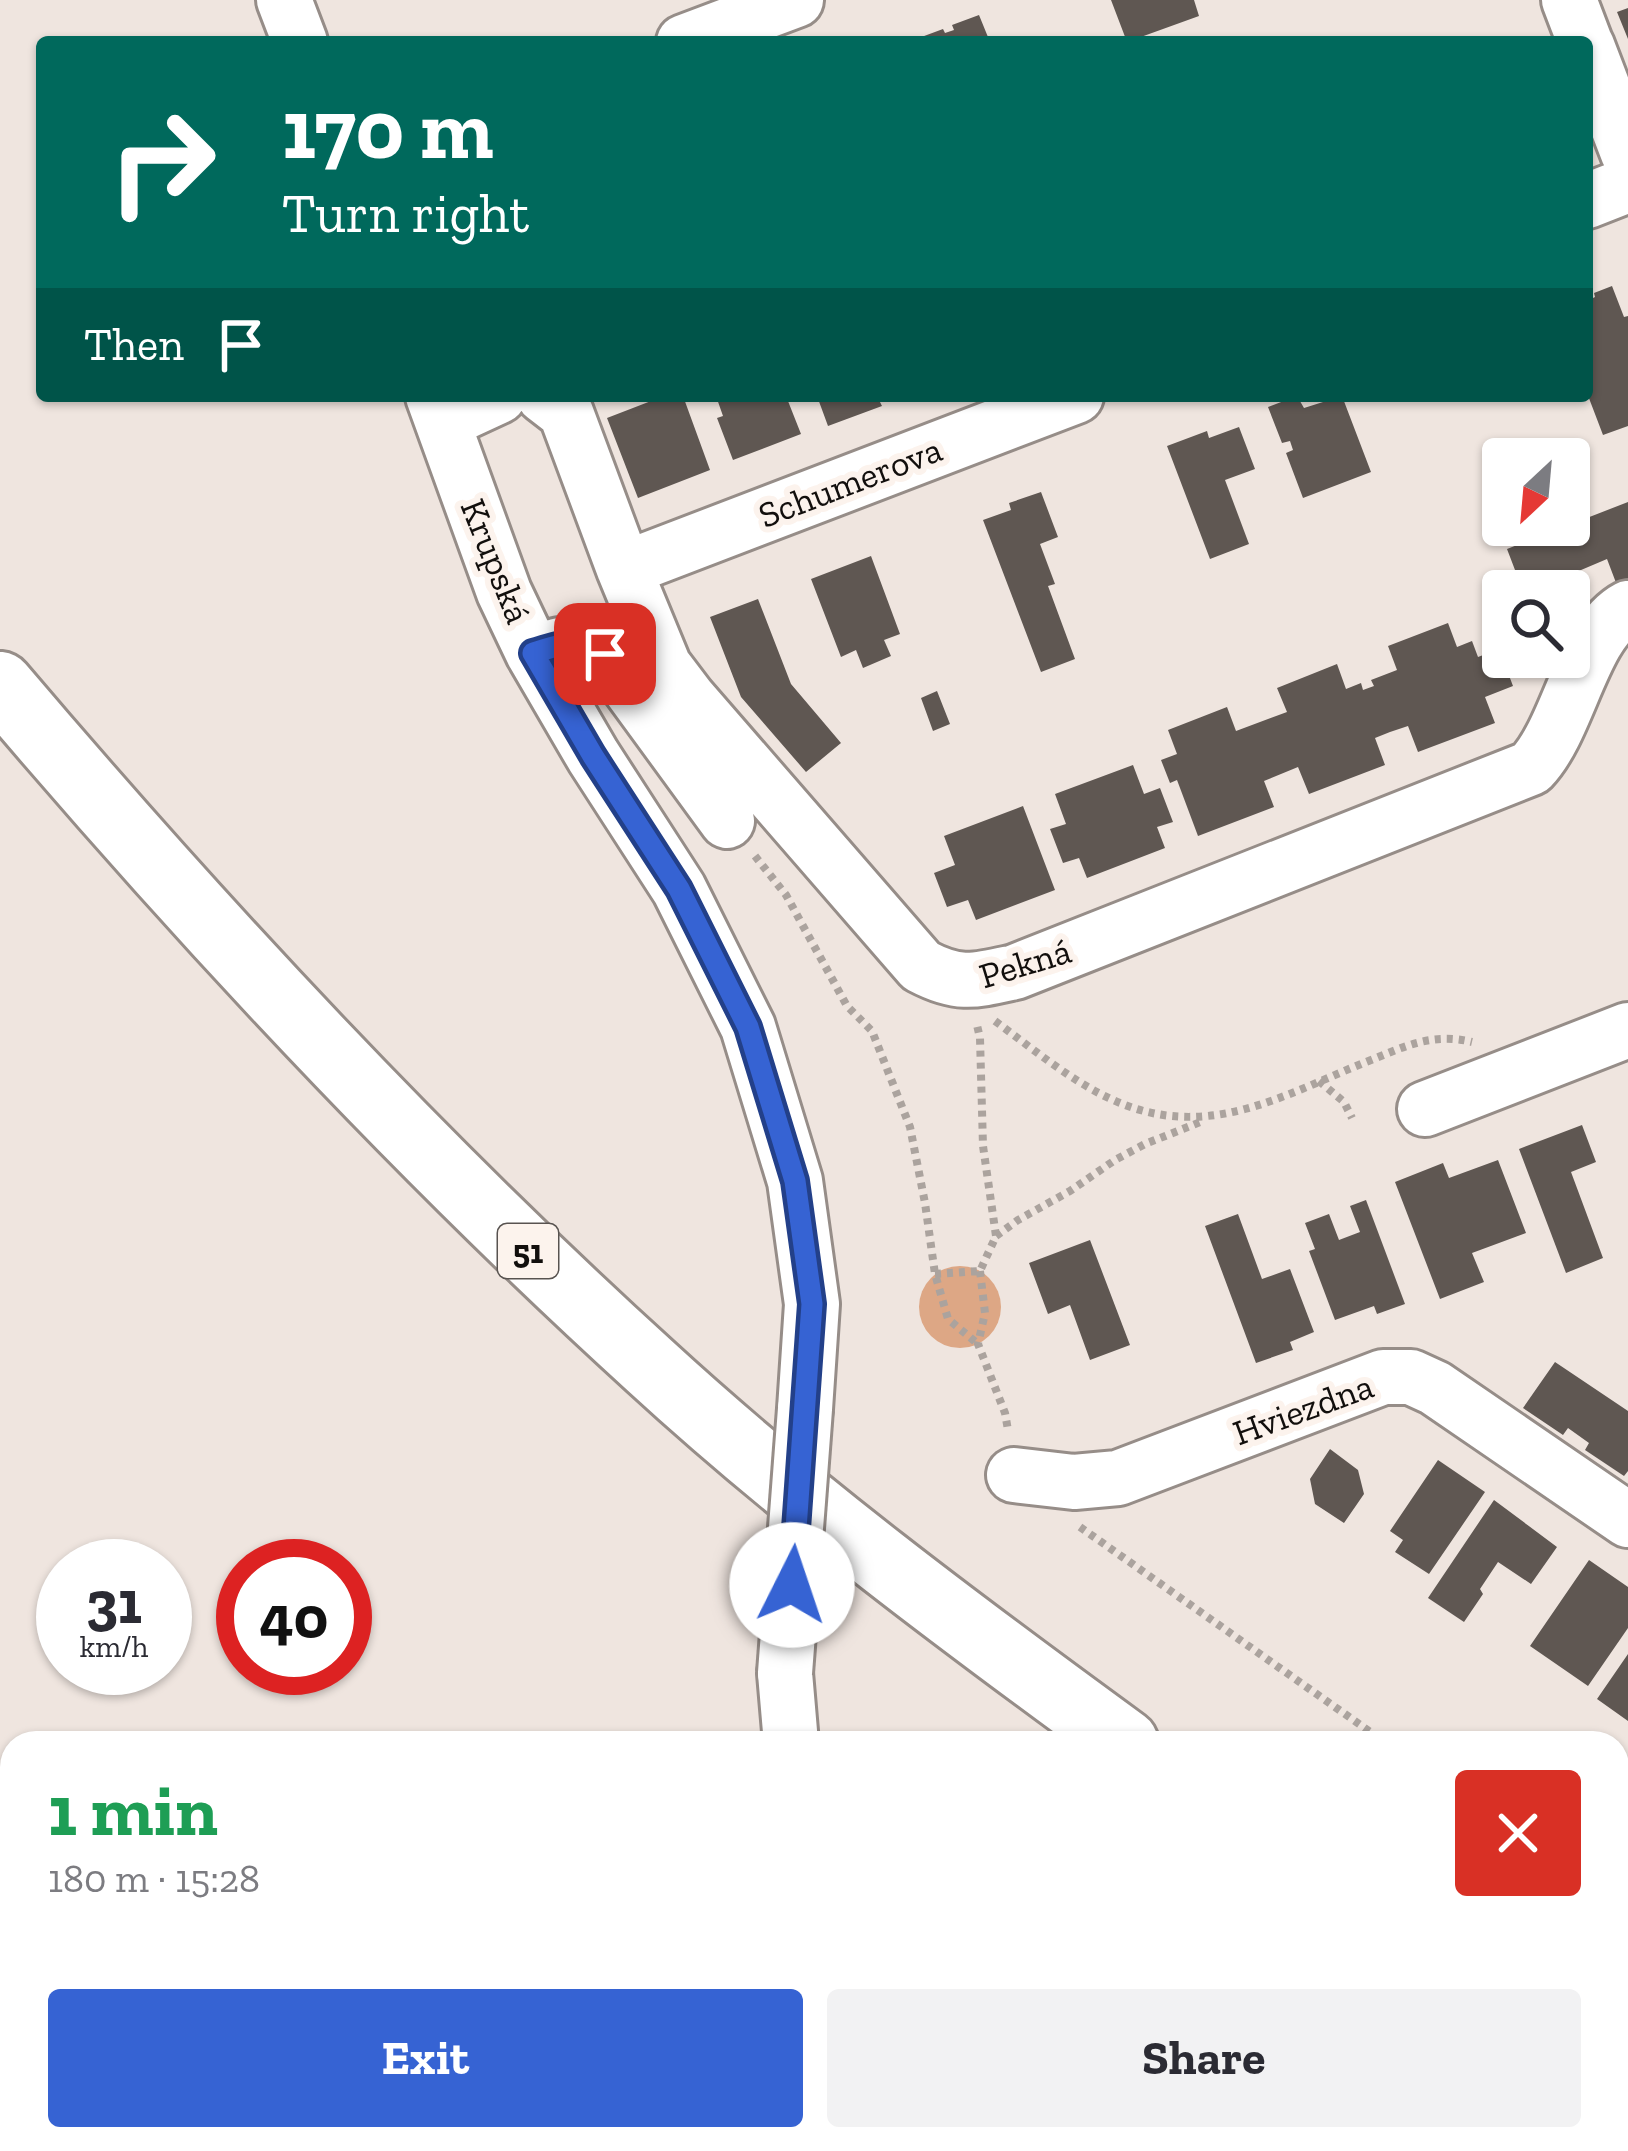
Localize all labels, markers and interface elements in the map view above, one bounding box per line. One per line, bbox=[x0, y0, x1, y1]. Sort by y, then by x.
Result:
text: 170 m bbox=[282, 79, 494, 180]
icon: right bbox=[84, 84, 240, 240]
text: Turn right bbox=[282, 181, 529, 246]
icon: arrive bbox=[208, 312, 274, 378]
text: Then bbox=[84, 318, 184, 372]
street label: Schumerova bbox=[752, 427, 948, 537]
north arrow bbox=[1482, 438, 1590, 546]
map controls bbox=[1482, 438, 1590, 678]
street label: Krupská bbox=[452, 493, 540, 629]
button: search bbox=[1482, 570, 1590, 678]
pin bbox=[554, 603, 656, 705]
icon: arrive bbox=[572, 621, 638, 687]
street label: Pekná bbox=[974, 929, 1076, 997]
road number: 51 bbox=[498, 1224, 558, 1278]
street label: Hviezdna bbox=[1227, 1364, 1379, 1454]
position arrow bbox=[729, 1522, 855, 1648]
speed limit sign: 40 bbox=[216, 1539, 372, 1695]
text: 31 bbox=[86, 1566, 142, 1638]
text: km/h bbox=[80, 1629, 148, 1665]
text: 1 min bbox=[48, 1767, 218, 1853]
button: close bbox=[1455, 1770, 1581, 1896]
text: 180 m · 15:28 bbox=[48, 1855, 260, 1902]
button: Exit bbox=[48, 1989, 803, 2127]
button: Share bbox=[827, 1989, 1581, 2127]

